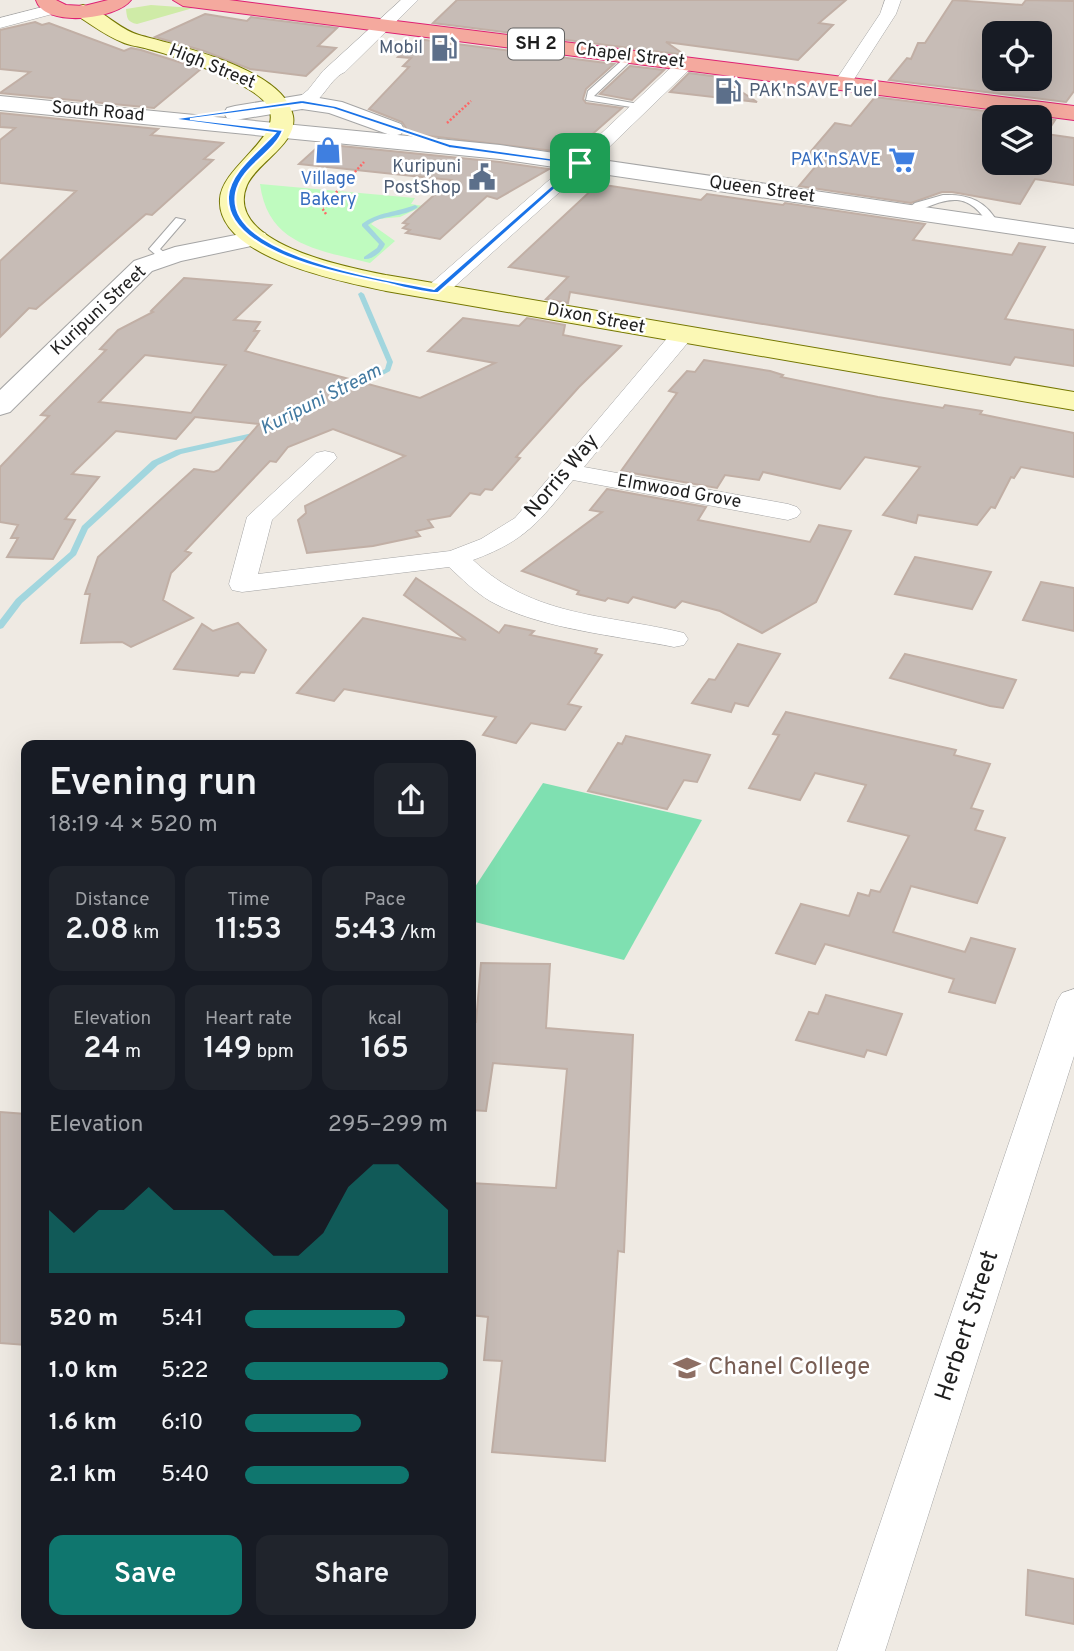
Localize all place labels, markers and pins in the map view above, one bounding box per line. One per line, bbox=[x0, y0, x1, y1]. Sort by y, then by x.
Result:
fuel station icon: Mobil bbox=[429, 33, 459, 63]
place label: Mobil bbox=[379, 37, 423, 60]
fuel station icon: PAK'nSAVE Fuel bbox=[713, 76, 743, 106]
place label: PAK'nSAVE Fuel bbox=[749, 80, 877, 103]
pin bbox=[550, 133, 610, 193]
shop icon: Village Bakery bbox=[313, 135, 343, 165]
supermarket icon: PAK'nSAVE bbox=[887, 145, 917, 175]
place label: PAK'nSAVE bbox=[791, 149, 881, 172]
place label: Kuripuni PostShop bbox=[383, 156, 461, 200]
public building icon: Kuripuni PostShop bbox=[467, 162, 497, 192]
place label: Village Bakery bbox=[299, 168, 357, 212]
school or university icon: Chanel College bbox=[672, 1353, 702, 1383]
place label: Chanel College bbox=[708, 1353, 870, 1383]

